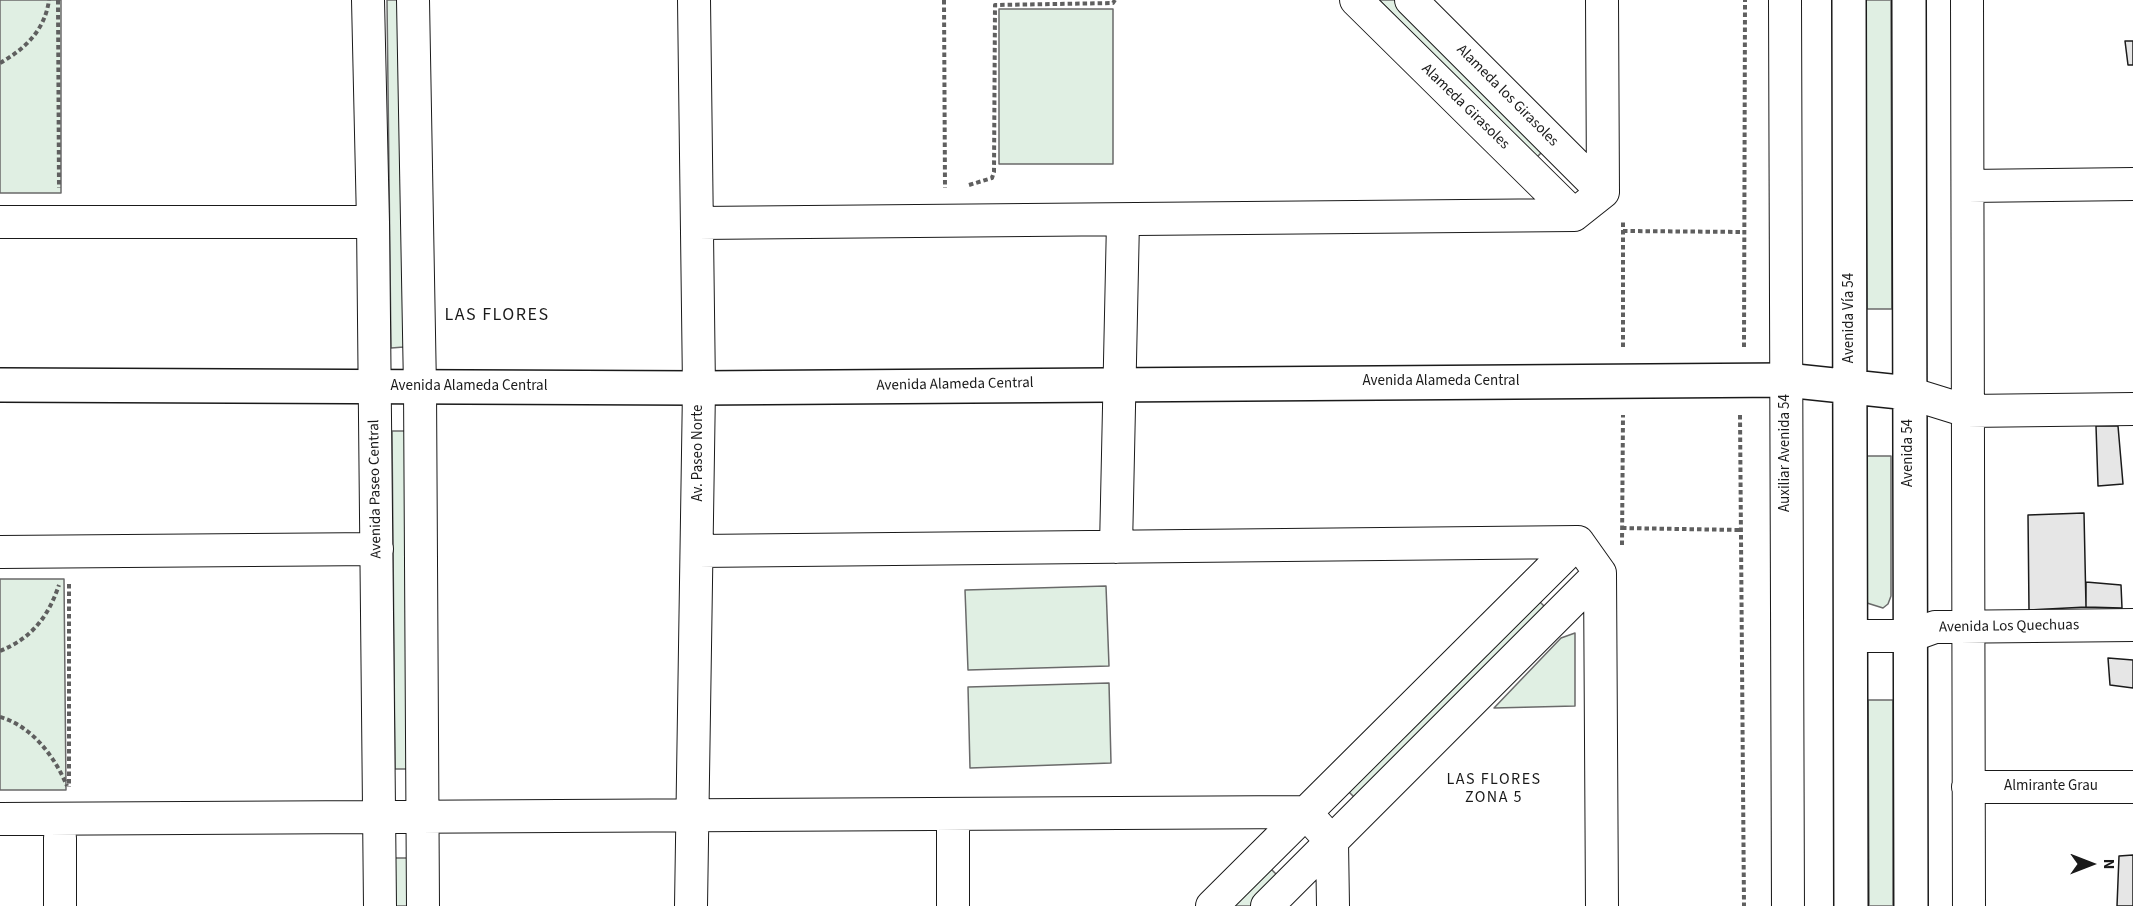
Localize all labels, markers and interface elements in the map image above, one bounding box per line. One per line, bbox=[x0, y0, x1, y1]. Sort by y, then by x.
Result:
street label: Alameda los Girasoles bbox=[1452, 41, 1562, 151]
street label: Alameda Girasoles bbox=[1417, 60, 1513, 154]
street label: Avenida Vía 54 bbox=[1841, 273, 1859, 363]
district label: LAS FLORES bbox=[444, 305, 550, 327]
street label: Avenida Alameda Central bbox=[1362, 373, 1520, 391]
street label: Avenida Alameda Central bbox=[876, 375, 1034, 395]
street label: Avenida Alameda Central bbox=[390, 378, 548, 396]
street label: Auxiliar Avenida 54 bbox=[1777, 394, 1795, 512]
street label: Av. Paseo Norte bbox=[690, 405, 708, 501]
street label: Avenida Paseo Central bbox=[366, 419, 386, 559]
street label: Avenida 54 bbox=[1900, 419, 1918, 487]
street label: Avenida Los Quechuas bbox=[1939, 617, 2079, 637]
district label: LAS FLORES ZONA 5 bbox=[1446, 770, 1542, 808]
street label: Almirante Grau bbox=[2004, 778, 2098, 796]
north arrow bbox=[2061, 834, 2121, 894]
text: N bbox=[2098, 859, 2120, 869]

